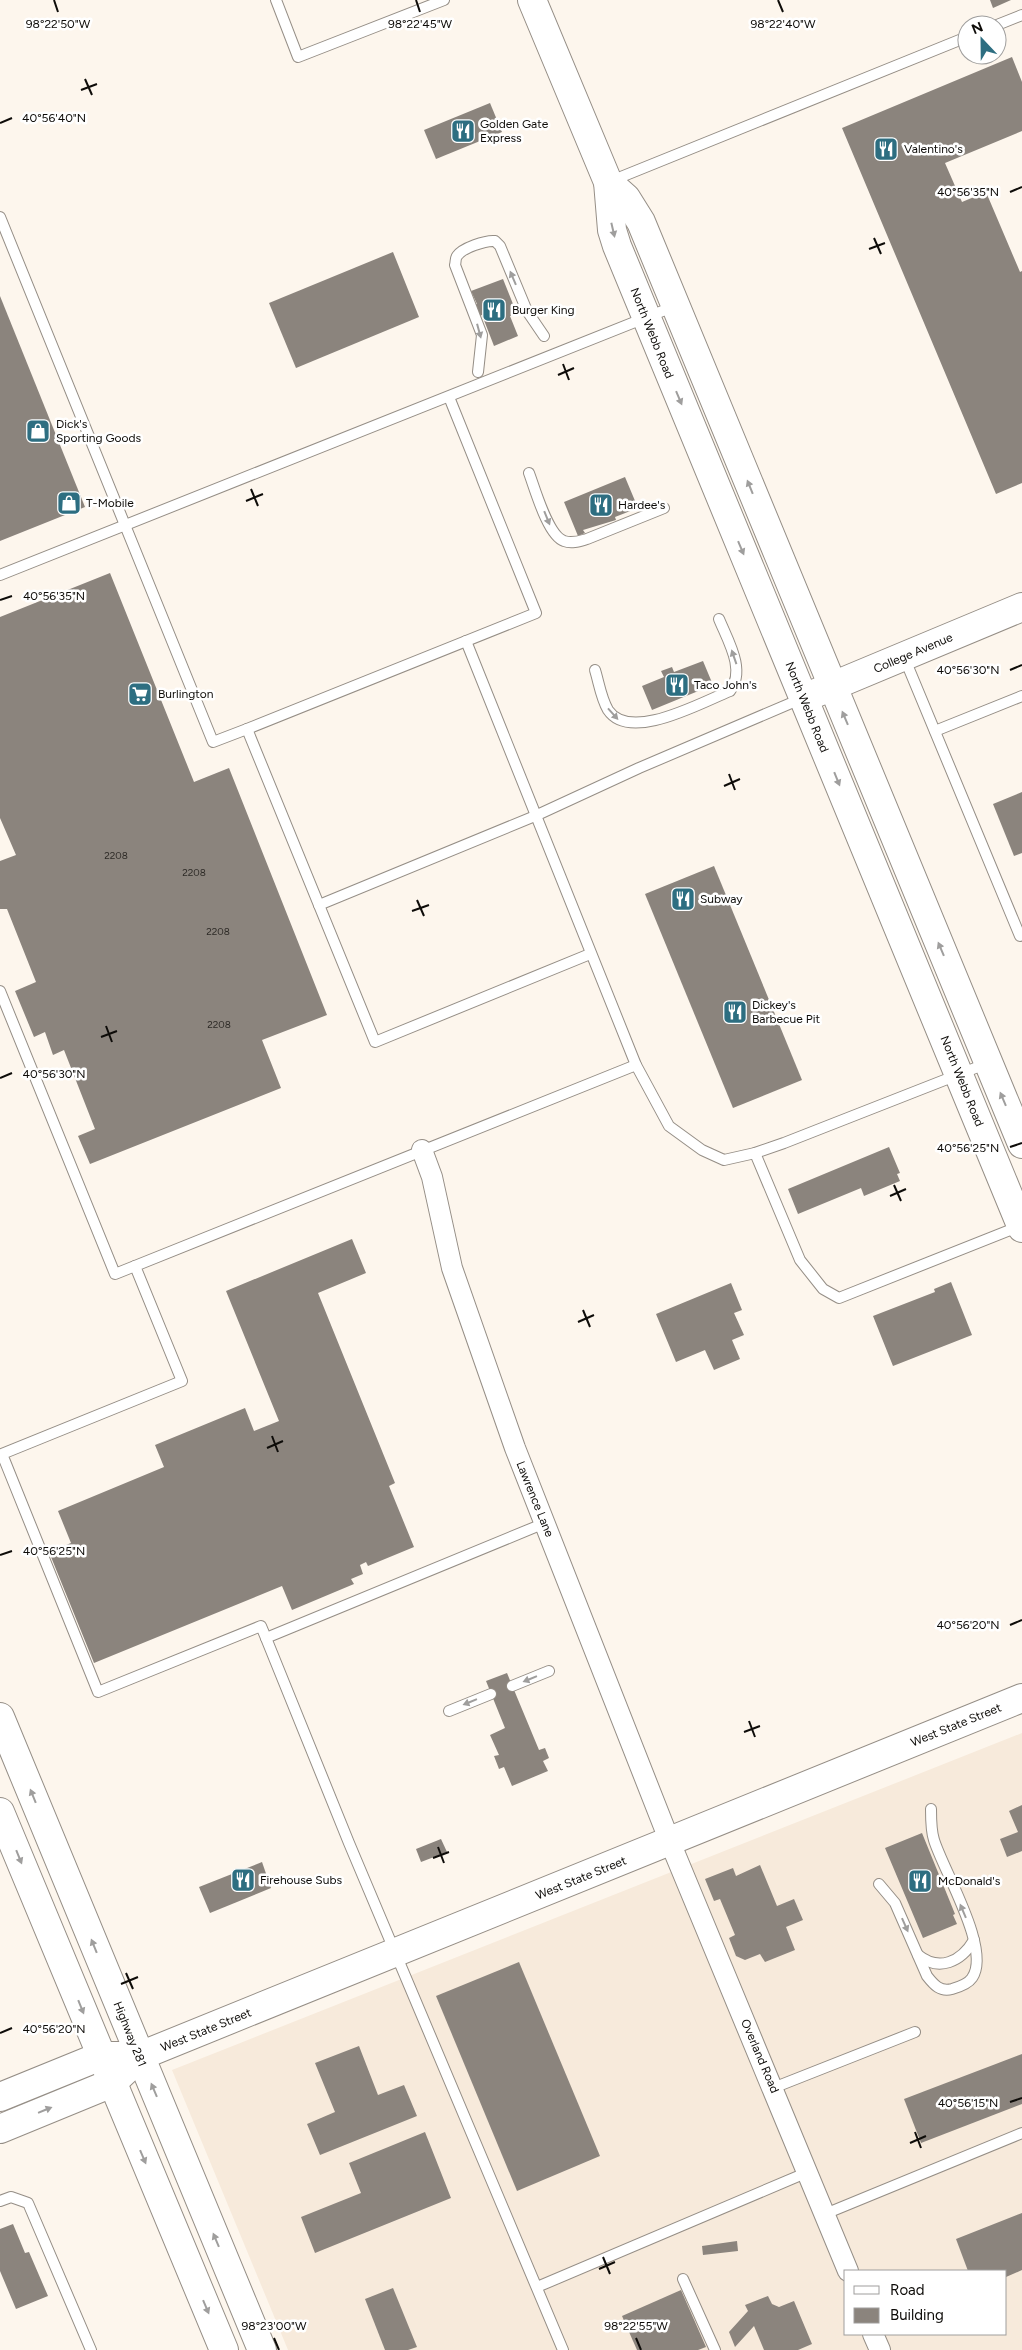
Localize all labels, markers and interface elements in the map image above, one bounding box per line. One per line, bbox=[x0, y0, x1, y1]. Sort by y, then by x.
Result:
north arrow bbox=[957, 15, 1007, 65]
text: 98°22'50"W bbox=[26, 17, 91, 31]
text: 98°22'45"W bbox=[388, 17, 453, 31]
text: 98°22'40"W bbox=[751, 17, 816, 31]
text: N bbox=[969, 19, 986, 38]
text: 40°56'40"N bbox=[22, 111, 86, 125]
place label: Golden Gate Express bbox=[480, 117, 549, 145]
restaurant icon: Golden Gate Express bbox=[450, 118, 476, 144]
restaurant icon: Valentino's bbox=[873, 136, 899, 162]
place label: Valentino's bbox=[904, 142, 963, 156]
text: 40°56'35"N bbox=[937, 185, 999, 199]
one-way arrow bbox=[609, 223, 617, 238]
one-way arrow bbox=[508, 271, 516, 285]
street label: North Webb Road bbox=[627, 286, 677, 380]
restaurant icon: Burger King bbox=[481, 297, 507, 323]
place label: Burger King bbox=[512, 303, 575, 317]
one-way arrow bbox=[475, 323, 483, 339]
one-way arrow bbox=[675, 391, 683, 406]
place label: Dick's Sporting Goods bbox=[56, 417, 142, 445]
shop icon: Dick's Sporting Goods bbox=[25, 418, 51, 444]
one-way arrow bbox=[746, 479, 753, 494]
shop icon: T-Mobile bbox=[56, 490, 82, 516]
restaurant icon: Hardee's bbox=[588, 492, 614, 518]
place label: T-Mobile bbox=[86, 496, 134, 510]
place label: Hardee's bbox=[618, 498, 666, 512]
one-way arrow bbox=[543, 511, 551, 526]
one-way arrow bbox=[738, 541, 746, 555]
text: 40°56'35"N bbox=[23, 589, 85, 603]
street label: College Avenue bbox=[871, 630, 955, 676]
one-way arrow bbox=[730, 649, 738, 664]
street label: North Webb Road bbox=[782, 660, 832, 754]
text: 40°56'30"N bbox=[936, 663, 1000, 677]
restaurant icon: Taco John's bbox=[664, 672, 690, 698]
place label: Taco John's bbox=[694, 678, 757, 692]
supermarket icon: Burlington bbox=[127, 681, 153, 707]
place label: Burlington bbox=[158, 687, 214, 701]
one-way arrow bbox=[607, 708, 619, 720]
one-way arrow bbox=[841, 711, 849, 725]
one-way arrow bbox=[833, 772, 841, 787]
house number: 2208 bbox=[104, 849, 128, 862]
house number: 2208 bbox=[182, 866, 206, 879]
restaurant icon: Subway bbox=[670, 886, 696, 912]
place label: Subway bbox=[700, 892, 743, 906]
house number: 2208 bbox=[206, 925, 230, 938]
one-way arrow bbox=[937, 941, 945, 956]
place label: Dickey's Barbecue Pit bbox=[752, 998, 821, 1026]
restaurant icon: Dickey's Barbecue Pit bbox=[722, 999, 748, 1025]
house number: 2208 bbox=[207, 1018, 231, 1031]
street label: North Webb Road bbox=[937, 1034, 987, 1128]
text: 40°56'30"N bbox=[22, 1067, 86, 1081]
one-way arrow bbox=[999, 1092, 1007, 1106]
text: 40°56'25"N bbox=[937, 1141, 999, 1155]
street label: Lawrence Lane bbox=[513, 1459, 557, 1539]
text: 40°56'25"N bbox=[23, 1544, 85, 1558]
text: 40°56'20"N bbox=[936, 1618, 1000, 1632]
one-way arrow bbox=[523, 1675, 537, 1683]
one-way arrow bbox=[462, 1698, 477, 1706]
street label: West State Street bbox=[909, 1700, 1004, 1750]
one-way arrow bbox=[28, 1789, 36, 1803]
one-way arrow bbox=[15, 1850, 23, 1864]
street label: West State Street bbox=[534, 1853, 629, 1903]
restaurant icon: Firehouse Subs bbox=[230, 1867, 256, 1893]
restaurant icon: McDonald's bbox=[907, 1868, 933, 1894]
place label: Firehouse Subs bbox=[260, 1873, 342, 1887]
place label: McDonald's bbox=[938, 1874, 1001, 1888]
one-way arrow bbox=[959, 1903, 967, 1918]
one-way arrow bbox=[901, 1918, 909, 1932]
one-way arrow bbox=[90, 1939, 98, 1953]
street label: Highway 281 bbox=[111, 1999, 149, 2069]
one-way arrow bbox=[77, 2000, 85, 2014]
street label: West State Street bbox=[159, 2005, 254, 2055]
street label: Overland Road bbox=[738, 2017, 782, 2095]
text: 40°56'20"N bbox=[22, 2022, 86, 2036]
one-way arrow bbox=[149, 2083, 157, 2097]
text: 40°56'15"N bbox=[938, 2096, 998, 2110]
one-way arrow bbox=[38, 2106, 53, 2114]
one-way arrow bbox=[140, 2150, 148, 2164]
one-way arrow bbox=[212, 2232, 220, 2247]
legend bbox=[844, 2270, 1007, 2335]
text: Road bbox=[890, 2281, 925, 2299]
one-way arrow bbox=[202, 2300, 210, 2314]
text: Building bbox=[890, 2306, 944, 2324]
text: 98°23'00"W bbox=[242, 2319, 307, 2333]
text: 98°22'55"W bbox=[604, 2319, 668, 2333]

